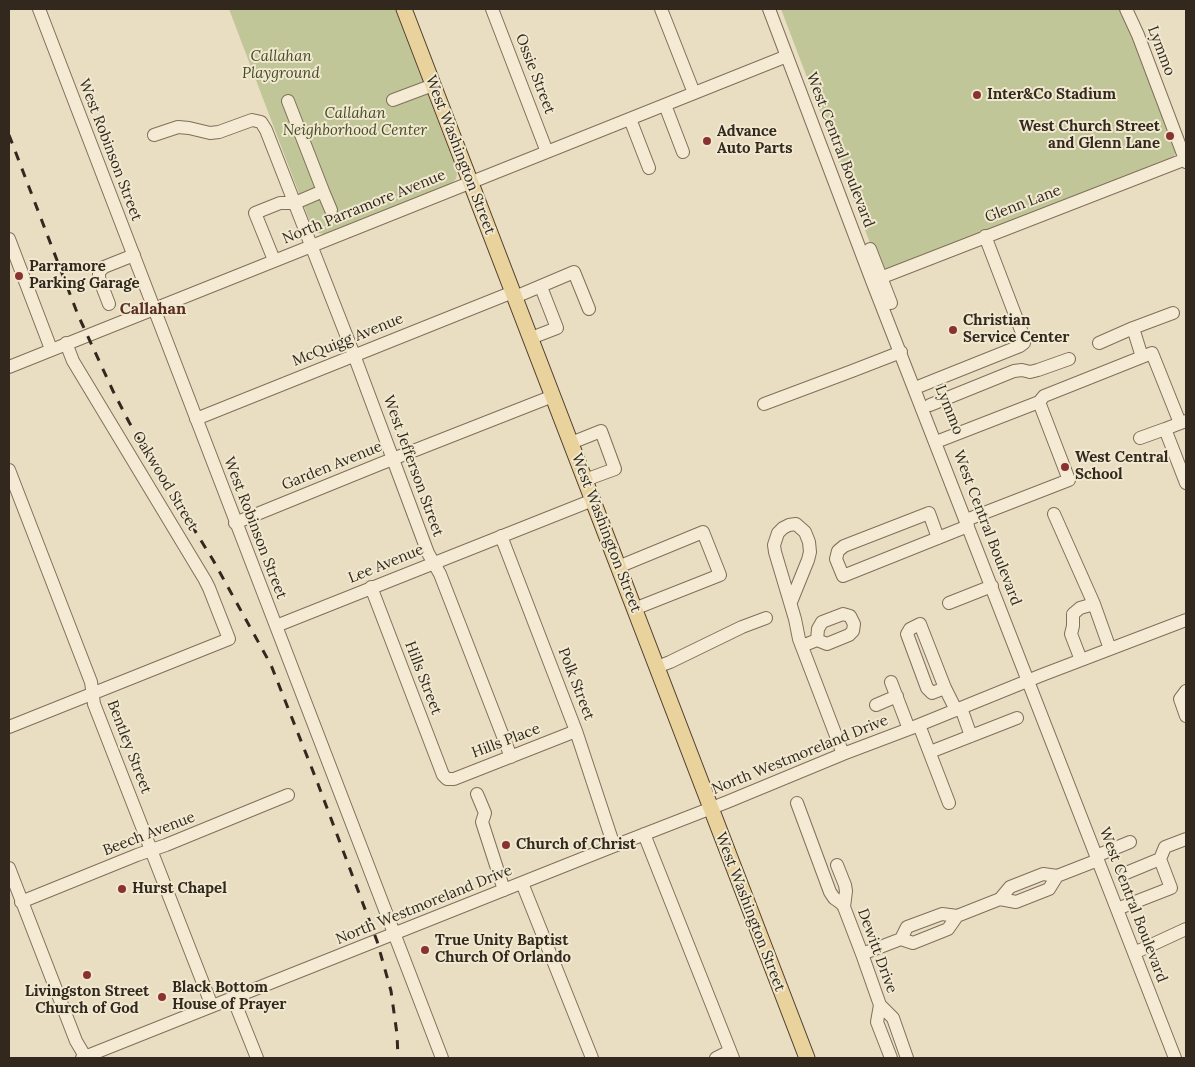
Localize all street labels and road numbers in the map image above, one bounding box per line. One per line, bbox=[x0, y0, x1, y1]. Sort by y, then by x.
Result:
street label: Lymmo bbox=[1143, 24, 1179, 78]
street label: Ossie Street bbox=[511, 31, 559, 117]
street label: West Central Boulevard bbox=[802, 70, 878, 230]
street label: West Washington Street bbox=[421, 73, 499, 237]
street label: West Robinson Street bbox=[75, 76, 145, 224]
street label: North Parramore Avenue bbox=[280, 166, 448, 248]
street label: Glenn Lane bbox=[983, 181, 1063, 227]
street label: McQuigg Avenue bbox=[290, 310, 406, 370]
street label: Lymmo bbox=[931, 383, 967, 437]
street label: West Jefferson Street bbox=[379, 393, 447, 539]
street label: Oakwood Street bbox=[128, 428, 202, 534]
street label: Garden Avenue bbox=[279, 438, 385, 494]
street label: West Central Boulevard bbox=[949, 448, 1025, 608]
street label: West Washington Street bbox=[567, 451, 645, 615]
street label: West Robinson Street bbox=[220, 454, 290, 602]
street label: Lee Avenue bbox=[346, 541, 426, 587]
street label: Hills Street bbox=[401, 639, 445, 717]
street label: Polk Street bbox=[554, 645, 598, 723]
street label: Bentley Street bbox=[103, 698, 155, 796]
street label: North Westmoreland Drive bbox=[709, 711, 891, 799]
street label: Hills Place bbox=[469, 720, 543, 762]
street label: Beech Avenue bbox=[100, 808, 198, 860]
street label: West Central Boulevard bbox=[1095, 825, 1171, 985]
street label: West Washington Street bbox=[711, 830, 789, 994]
street label: North Westmoreland Drive bbox=[333, 861, 515, 949]
street label: Dewitt Drive bbox=[853, 906, 901, 996]

